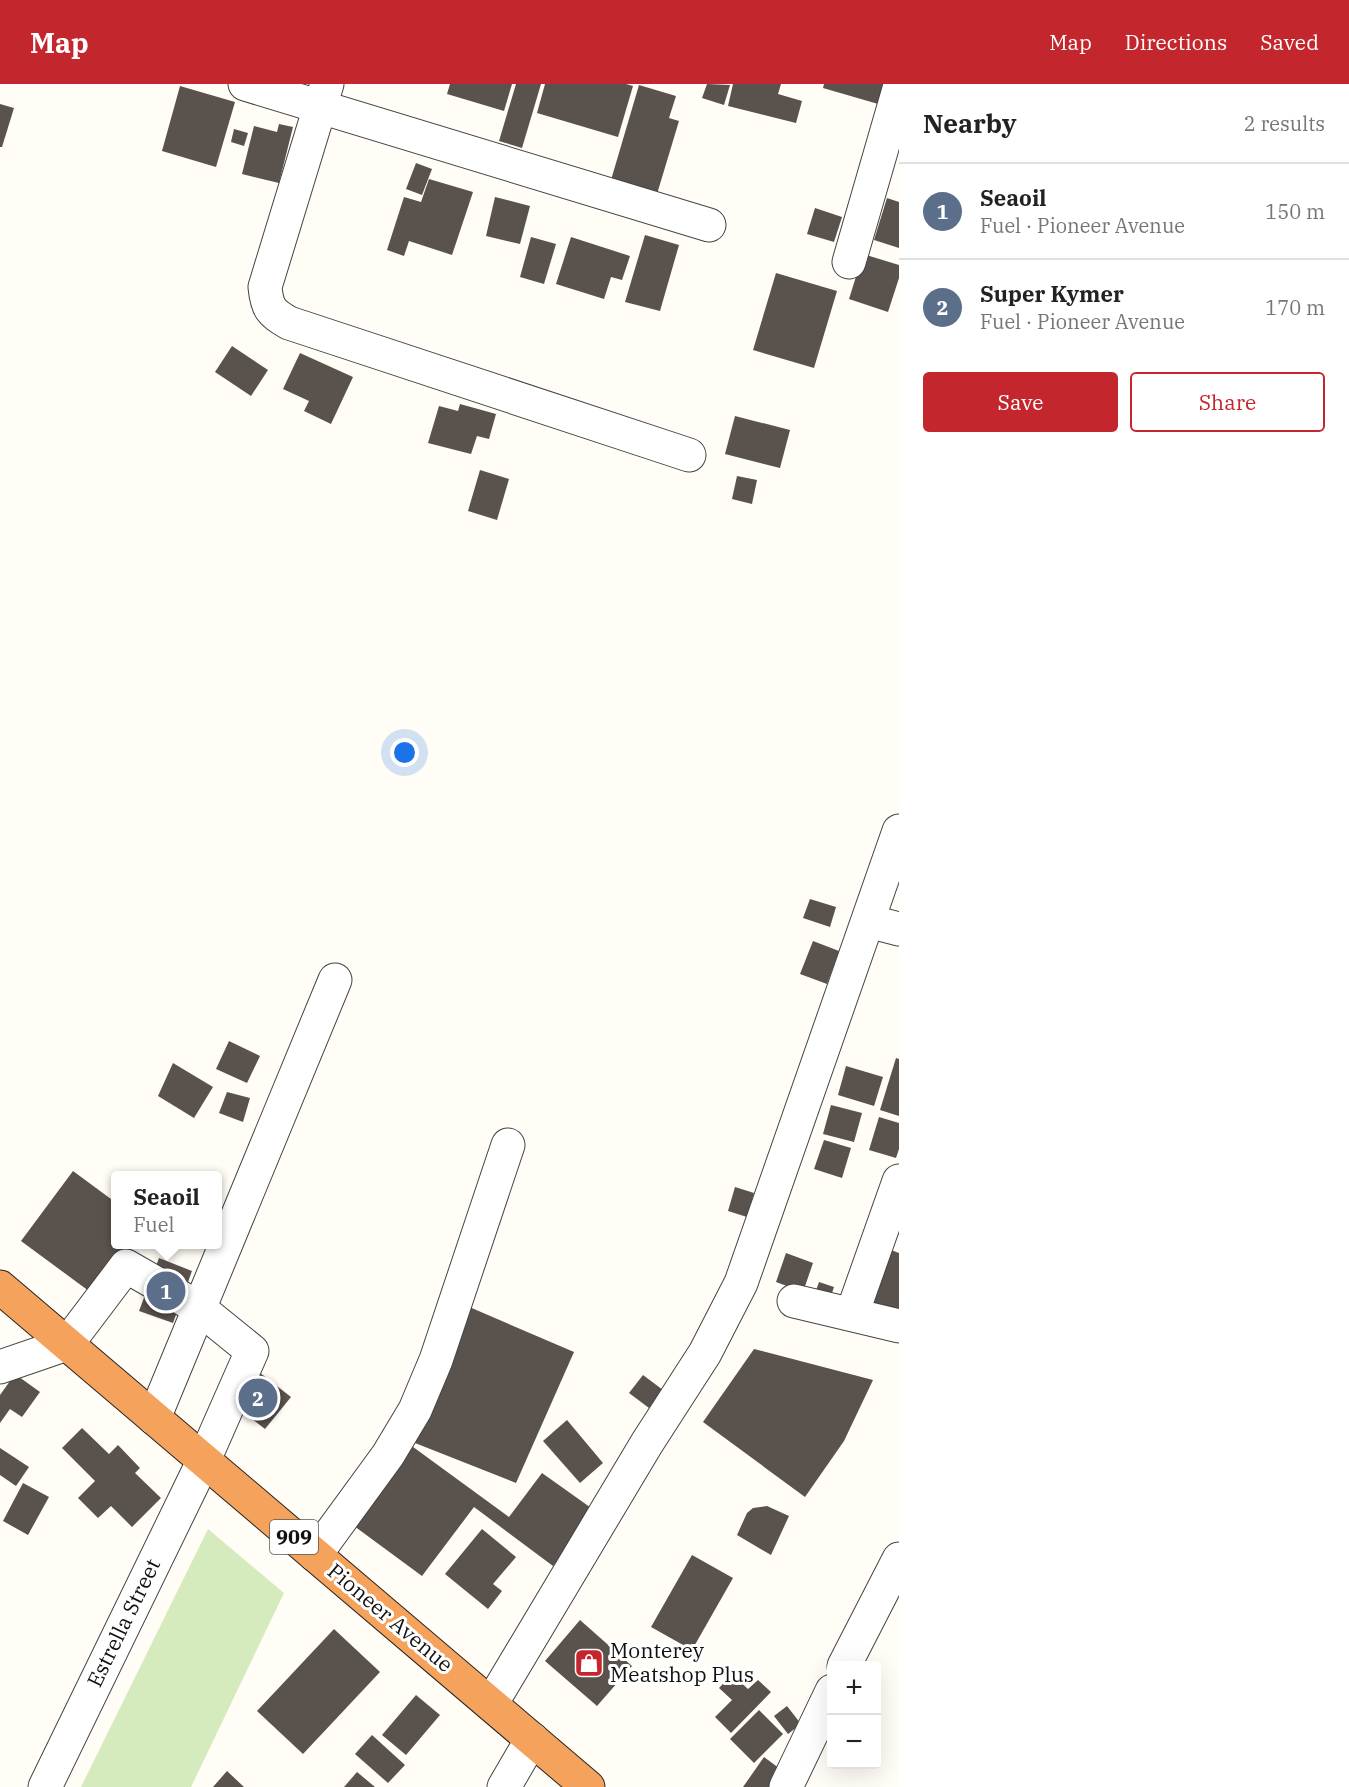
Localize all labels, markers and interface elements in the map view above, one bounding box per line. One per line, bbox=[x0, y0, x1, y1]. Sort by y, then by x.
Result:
text: Map bbox=[30, 24, 89, 61]
text: Map bbox=[1049, 28, 1092, 56]
text: Directions bbox=[1125, 28, 1227, 56]
text: Saved bbox=[1260, 28, 1319, 56]
text: Nearby bbox=[923, 106, 1017, 140]
text: 2 results bbox=[1244, 110, 1325, 137]
text: Seaoil bbox=[980, 183, 1046, 212]
text: 1 bbox=[937, 198, 949, 225]
text: 150 m bbox=[1265, 198, 1325, 225]
text: Fuel · Pioneer Avenue bbox=[980, 212, 1185, 239]
text: Super Kymer bbox=[980, 279, 1124, 308]
text: 2 bbox=[937, 294, 949, 321]
text: 170 m bbox=[1265, 294, 1325, 321]
text: Fuel · Pioneer Avenue bbox=[980, 308, 1185, 335]
button: Save bbox=[923, 372, 1118, 432]
button: Share bbox=[1130, 372, 1325, 432]
your location bbox=[390, 738, 419, 767]
popup bbox=[111, 1171, 222, 1249]
text: Seaoil bbox=[133, 1182, 200, 1211]
text: Fuel bbox=[133, 1211, 174, 1238]
pin: 1 bbox=[146, 1268, 186, 1314]
pin: 2 bbox=[238, 1376, 278, 1420]
road number: 909 bbox=[270, 1520, 318, 1554]
street label: Estrella Street bbox=[80, 1554, 166, 1691]
street label: Pioneer Avenue bbox=[322, 1557, 459, 1678]
place label: Monterey Meatshop Plus bbox=[610, 1636, 754, 1688]
shop icon: Monterey Meatshop Plus bbox=[573, 1647, 605, 1679]
map controls bbox=[827, 1661, 881, 1769]
button: + bbox=[827, 1661, 881, 1715]
button: − bbox=[827, 1715, 881, 1769]

